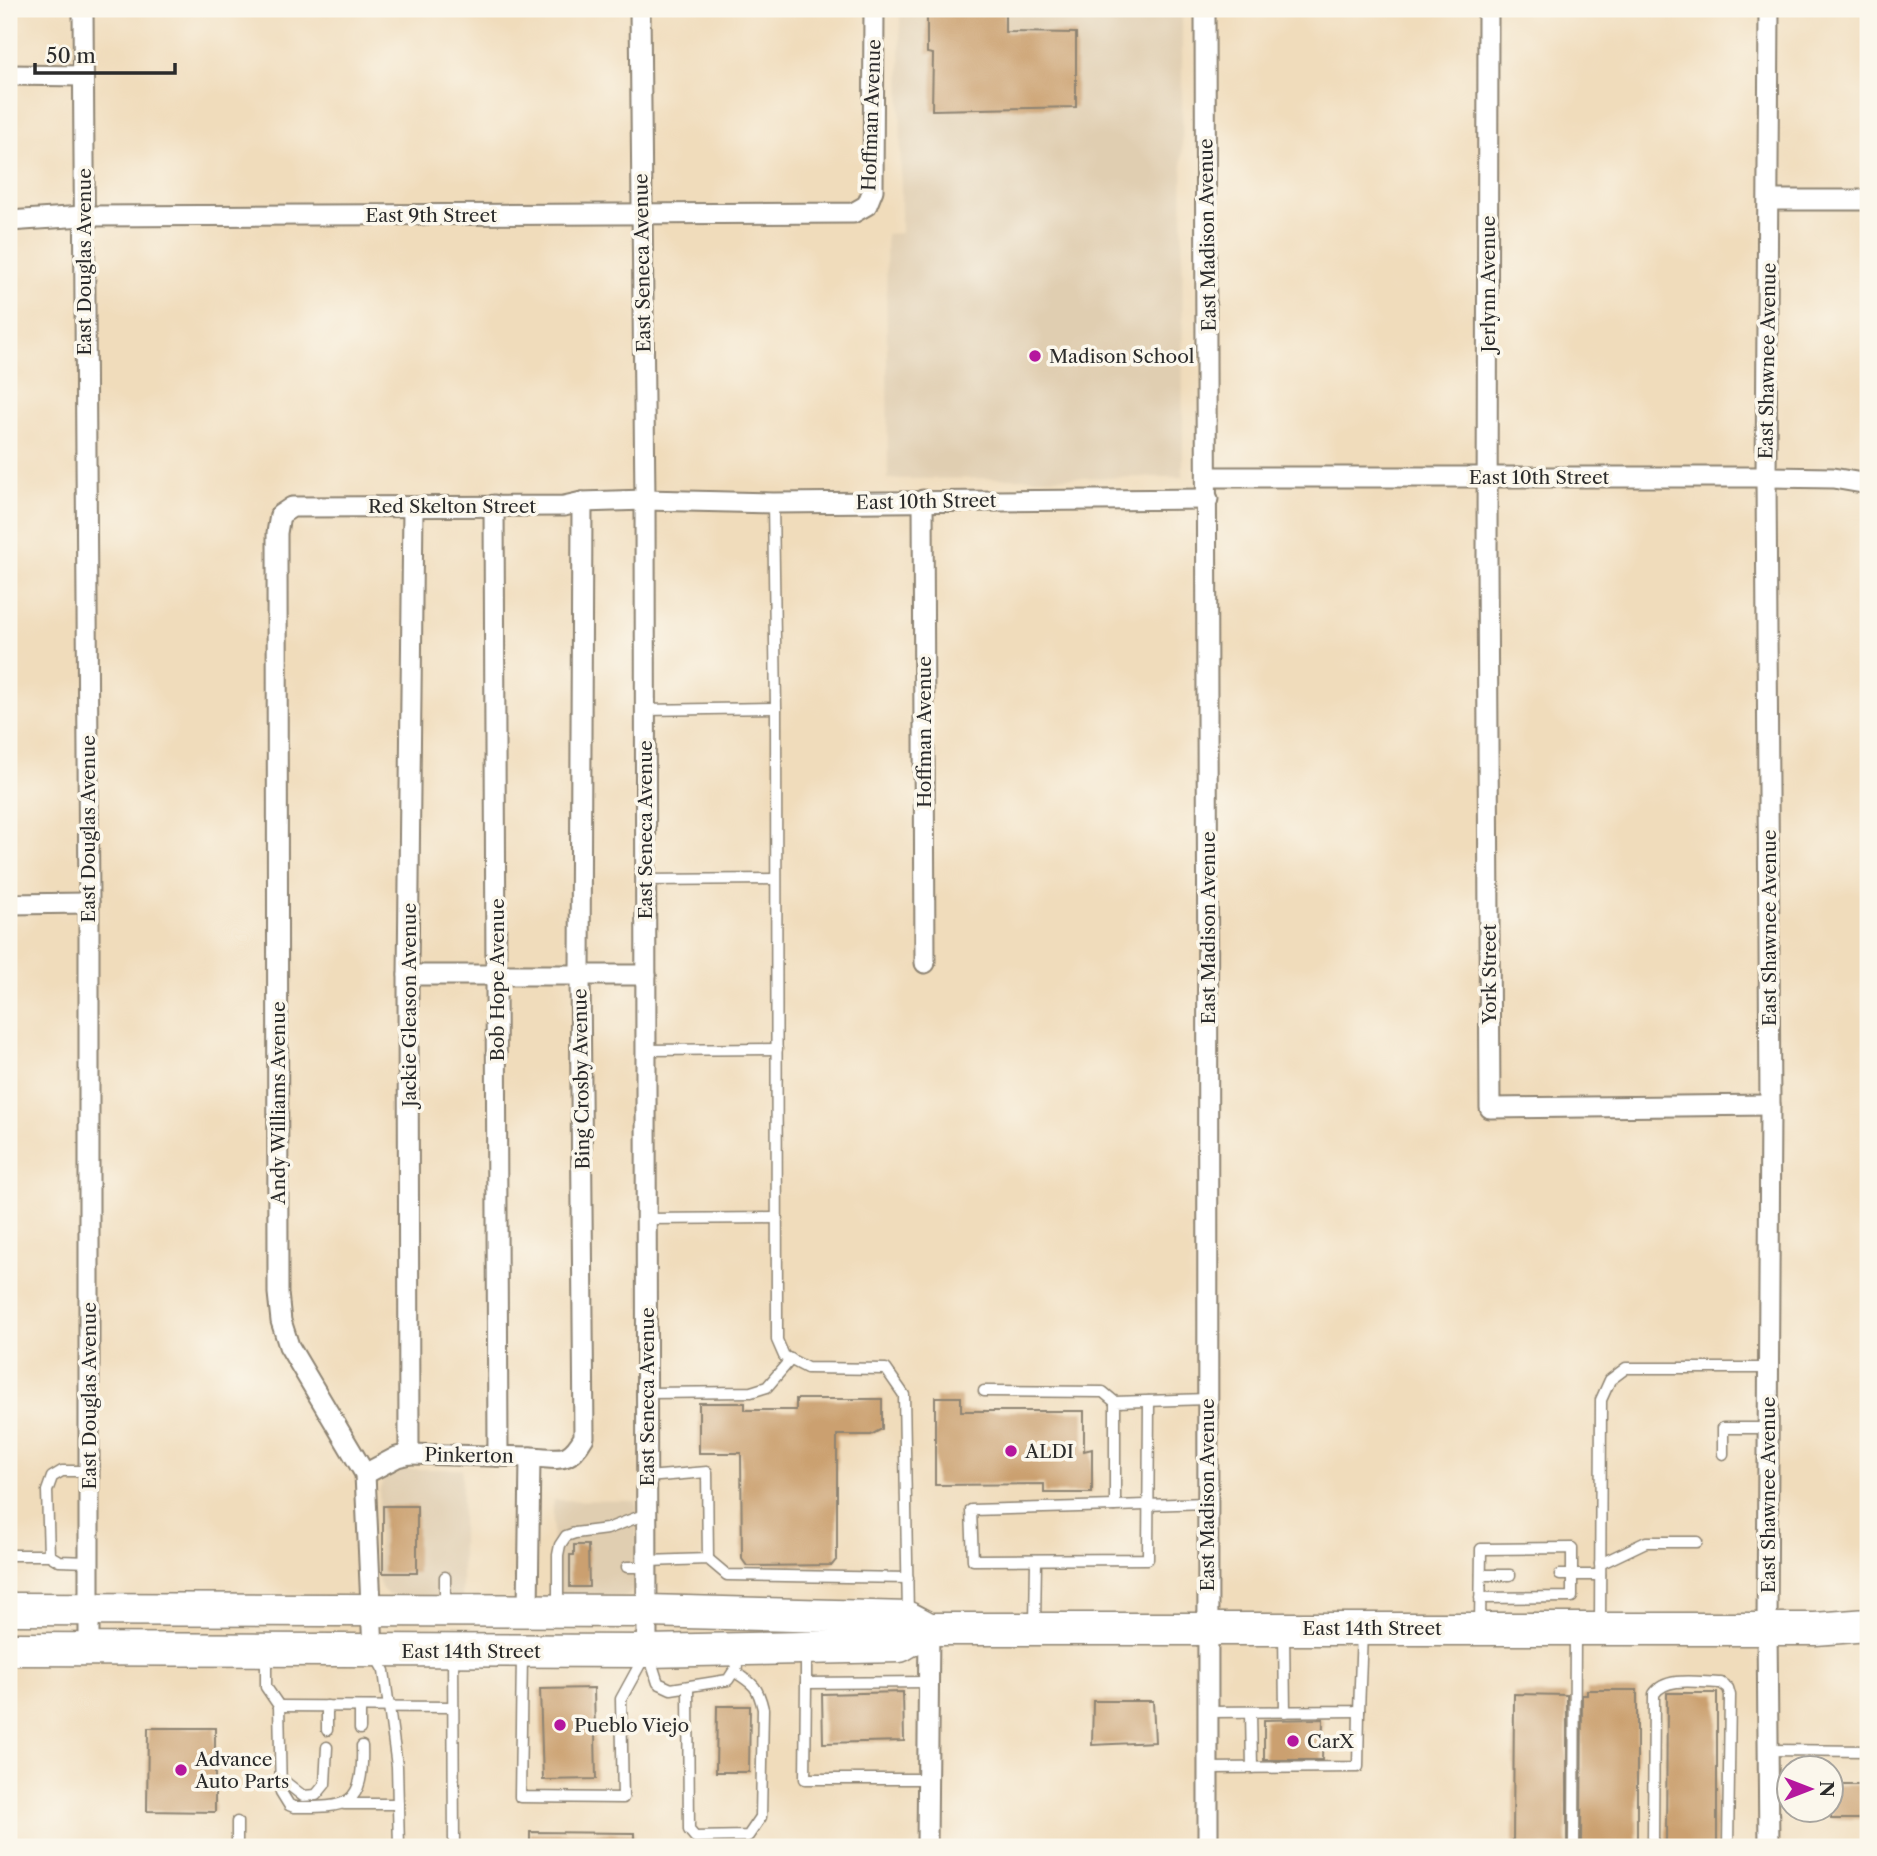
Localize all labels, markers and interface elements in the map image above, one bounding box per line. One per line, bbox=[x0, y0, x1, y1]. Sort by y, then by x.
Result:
scale bar bbox=[35, 32, 175, 76]
street label: Hoffman Avenue bbox=[857, 39, 886, 191]
text: 50 m bbox=[46, 43, 96, 68]
street label: East Madison Avenue bbox=[1194, 138, 1221, 332]
street label: East Douglas Avenue bbox=[73, 168, 96, 356]
street label: East Seneca Avenue bbox=[629, 173, 656, 353]
street label: East 9th Street bbox=[365, 204, 497, 227]
street label: Jerlynn Avenue bbox=[1477, 216, 1500, 355]
street label: East Shawnee Avenue bbox=[1754, 263, 1781, 459]
place label: Madison School bbox=[1049, 345, 1195, 368]
marker: Madison School bbox=[1027, 348, 1043, 364]
street label: East 10th Street bbox=[1469, 466, 1610, 489]
street label: East 10th Street bbox=[856, 489, 997, 514]
street label: Red Skelton Street bbox=[368, 495, 536, 518]
street label: Hoffman Avenue bbox=[913, 656, 936, 808]
street label: East Douglas Avenue bbox=[77, 735, 100, 923]
street label: East Seneca Avenue bbox=[634, 740, 657, 920]
street label: East Shawnee Avenue bbox=[1758, 830, 1781, 1026]
street label: East Madison Avenue bbox=[1197, 831, 1220, 1025]
street label: Bob Hope Avenue bbox=[486, 898, 509, 1062]
street label: Jackie Gleason Avenue bbox=[398, 903, 421, 1110]
street label: York Street bbox=[1478, 923, 1501, 1025]
street label: Bing Crosby Avenue bbox=[568, 988, 595, 1170]
street label: Andy Williams Avenue bbox=[267, 1001, 290, 1206]
street label: East Douglas Avenue bbox=[78, 1302, 101, 1490]
street label: East Seneca Avenue bbox=[636, 1307, 659, 1487]
street label: East Shawnee Avenue bbox=[1757, 1397, 1780, 1593]
street label: East Madison Avenue bbox=[1196, 1398, 1219, 1592]
place label: ALDI bbox=[1024, 1440, 1074, 1463]
street label: Pinkerton bbox=[424, 1443, 514, 1468]
marker: ALDI bbox=[1003, 1443, 1019, 1459]
street label: East 14th Street bbox=[1302, 1617, 1442, 1640]
street label: East 14th Street bbox=[401, 1640, 541, 1663]
place label: Pueblo Viejo bbox=[574, 1714, 689, 1737]
marker: Pueblo Viejo bbox=[552, 1717, 568, 1733]
place label: CarX bbox=[1307, 1730, 1355, 1753]
marker: CarX bbox=[1285, 1733, 1301, 1749]
place label: Advance Auto Parts bbox=[194, 1748, 289, 1793]
north arrow bbox=[1776, 1755, 1846, 1825]
marker: Advance Auto Parts bbox=[173, 1762, 189, 1778]
text: N bbox=[1815, 1781, 1838, 1797]

